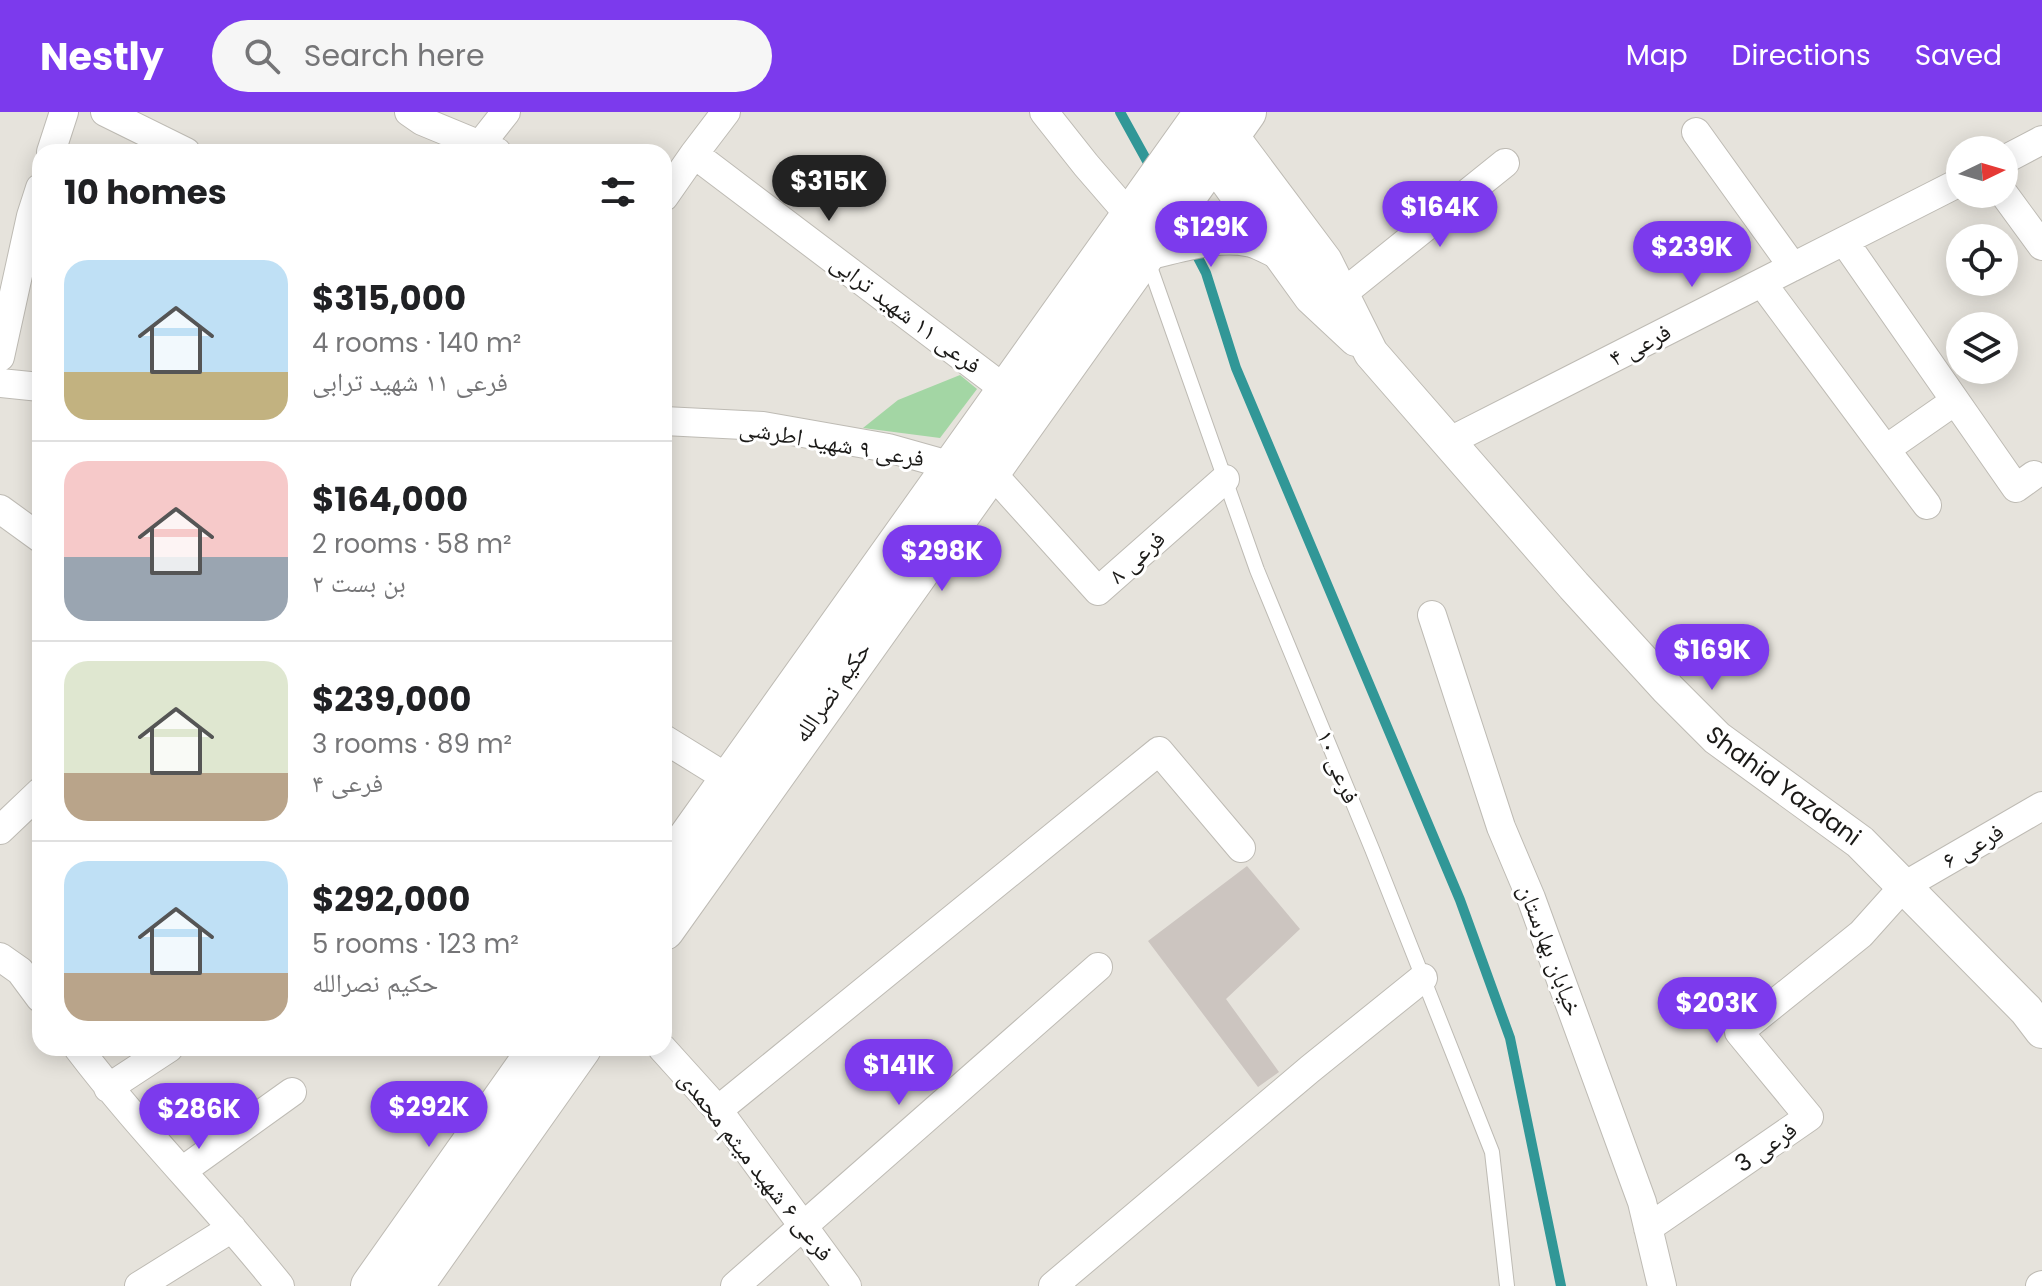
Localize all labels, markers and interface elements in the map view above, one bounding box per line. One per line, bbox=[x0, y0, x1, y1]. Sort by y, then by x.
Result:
search box bbox=[212, 20, 772, 92]
text: Nestly bbox=[40, 30, 164, 83]
icon: search bbox=[240, 34, 284, 78]
text: Search here bbox=[304, 34, 485, 77]
text: Map bbox=[1626, 36, 1688, 75]
text: Directions bbox=[1732, 36, 1871, 75]
text: Saved bbox=[1915, 36, 2002, 75]
north arrow bbox=[1946, 136, 2018, 208]
map controls bbox=[1946, 136, 2018, 384]
pin: $315K bbox=[773, 155, 885, 223]
text: $315K bbox=[790, 163, 868, 199]
text: 10 homes bbox=[64, 168, 227, 216]
icon: filters bbox=[596, 170, 640, 214]
pin: $164K bbox=[1384, 181, 1496, 249]
text: $164K bbox=[1400, 189, 1480, 225]
pin: $129K bbox=[1155, 201, 1267, 269]
text: $129K bbox=[1173, 209, 1249, 245]
pin: $239K bbox=[1636, 221, 1748, 289]
button: locate bbox=[1946, 224, 2018, 296]
text: $239K bbox=[1651, 229, 1733, 265]
street label: فرعی ۱۱ شهید ترابی bbox=[824, 246, 988, 381]
text: $315,000 bbox=[312, 274, 466, 322]
icon: home bbox=[128, 292, 224, 388]
button: layers bbox=[1946, 312, 2018, 384]
street label: فرعی ۴ bbox=[1603, 315, 1676, 374]
text: 4 rooms · 140 m² bbox=[312, 325, 521, 361]
text: فرعی ۱۱ شهید ترابی bbox=[312, 364, 508, 400]
street label: فرعی ۹ شهید اطرشی bbox=[737, 410, 927, 475]
text: $164,000 bbox=[312, 475, 468, 523]
icon: home bbox=[128, 493, 224, 589]
street label: فرعی ۸ bbox=[1101, 522, 1172, 591]
pin: $298K bbox=[886, 525, 998, 593]
text: 2 rooms · 58 m² bbox=[312, 526, 512, 562]
text: $298K bbox=[901, 533, 983, 569]
text: بن بست ۲ bbox=[312, 565, 406, 601]
pin: $169K bbox=[1656, 624, 1768, 692]
text: $169K bbox=[1673, 632, 1751, 668]
street label: حکیم نصرالله bbox=[785, 635, 879, 749]
text: $239,000 bbox=[312, 675, 472, 723]
icon: home bbox=[128, 693, 224, 789]
street label: Shahid Yazdani bbox=[1698, 719, 1868, 853]
street label: فرعی ۱۰ bbox=[1309, 725, 1368, 808]
text: 3 rooms · 89 m² bbox=[312, 726, 512, 762]
text: فرعی ۴ bbox=[312, 765, 383, 801]
street label: فرعی ۶ bbox=[1936, 815, 2009, 876]
text: $292,000 bbox=[312, 875, 470, 923]
street label: خیابان بهارستان bbox=[1510, 879, 1591, 1021]
icon: home bbox=[128, 893, 224, 989]
text: 5 rooms · 123 m² bbox=[312, 926, 519, 962]
text: حکیم نصرالله bbox=[312, 965, 438, 1001]
pin: $203K bbox=[1661, 977, 1773, 1045]
text: $203K bbox=[1676, 985, 1758, 1021]
pin: $141K bbox=[843, 1039, 955, 1107]
text: $141K bbox=[863, 1047, 935, 1083]
street label: فرعی ۶ شهید میثم محمدی bbox=[671, 1063, 841, 1268]
pin: $292K bbox=[373, 1081, 485, 1149]
pin: $286K bbox=[143, 1083, 255, 1151]
text: $292K bbox=[389, 1089, 469, 1125]
text: $286K bbox=[157, 1091, 241, 1127]
street label: فرعی 3 bbox=[1728, 1113, 1803, 1180]

